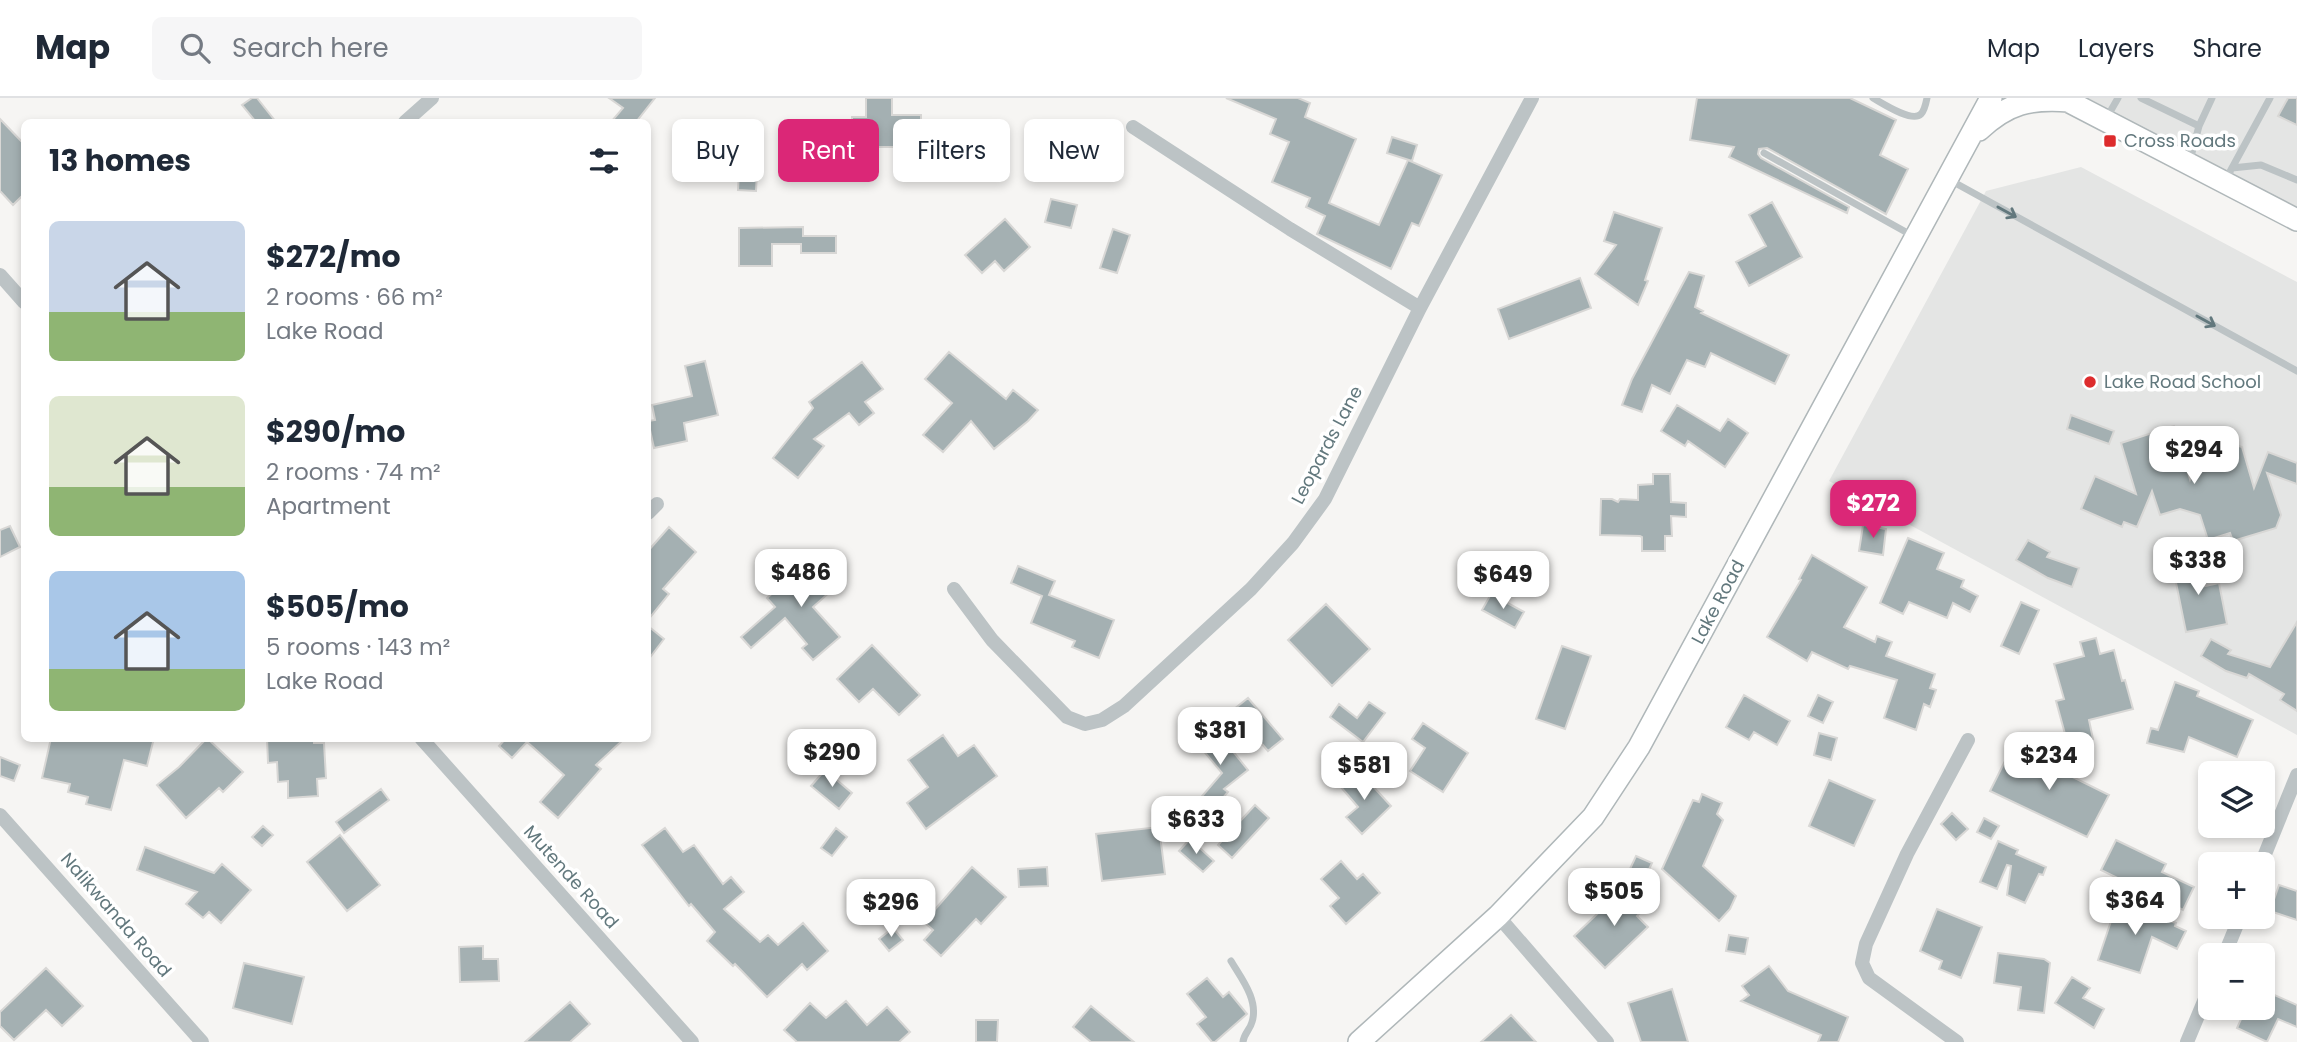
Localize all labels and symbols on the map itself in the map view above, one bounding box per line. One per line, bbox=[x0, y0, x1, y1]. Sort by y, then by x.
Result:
place label: Cross Roads bbox=[2124, 128, 2236, 153]
marker: Cross Roads bbox=[2102, 133, 2118, 149]
one-way arrow bbox=[1996, 205, 2017, 219]
one-way arrow bbox=[2196, 314, 2216, 328]
place label: Lake Road School bbox=[2104, 369, 2261, 394]
marker: Lake Road School bbox=[2082, 374, 2098, 390]
street label: Leopards Lane bbox=[1285, 381, 1368, 508]
pin: $294 bbox=[2153, 426, 2235, 486]
pin: $272 bbox=[1832, 480, 1914, 540]
pin: $338 bbox=[2157, 538, 2239, 597]
pin: $486 bbox=[760, 550, 842, 609]
pin: $649 bbox=[1462, 552, 1544, 611]
street label: Lake Road bbox=[1685, 555, 1750, 648]
pin: $381 bbox=[1179, 708, 1261, 767]
pin: $290 bbox=[791, 730, 873, 789]
pin: $234 bbox=[2008, 732, 2090, 792]
pin: $581 bbox=[1323, 742, 1405, 802]
pin: $633 bbox=[1155, 796, 1237, 856]
street label: Mutende Road bbox=[518, 820, 625, 934]
street label: Nalikwanda Road bbox=[55, 847, 177, 982]
pin: $505 bbox=[1573, 868, 1655, 928]
pin: $364 bbox=[2094, 878, 2176, 937]
pin: $296 bbox=[850, 880, 932, 939]

